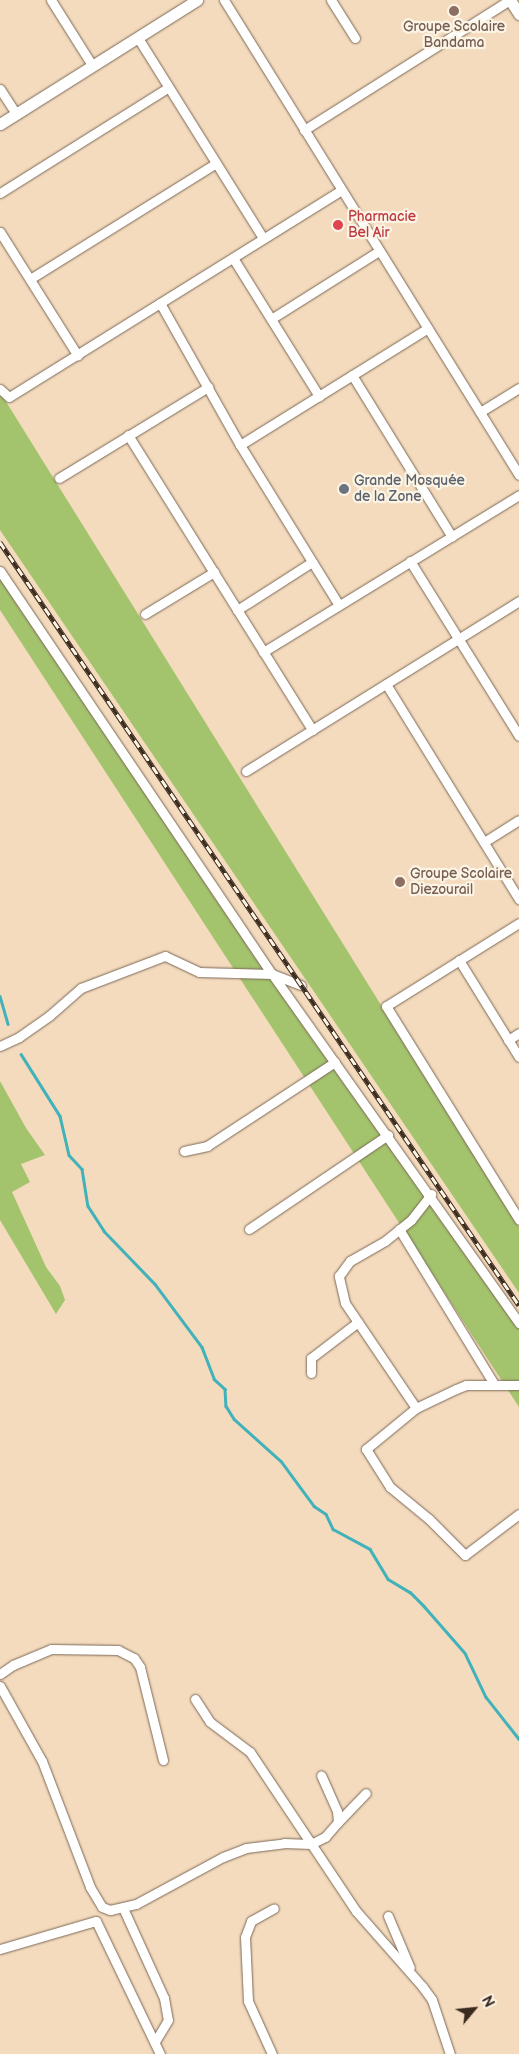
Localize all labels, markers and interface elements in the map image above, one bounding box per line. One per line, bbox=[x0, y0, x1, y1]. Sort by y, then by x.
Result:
marker: Groupe Scolaire Bandama bbox=[448, 5, 460, 17]
place label: Groupe Scolaire Bandama bbox=[403, 19, 505, 52]
place label: Pharmacie Bel Air bbox=[348, 209, 416, 242]
marker: Pharmacie Bel Air bbox=[332, 219, 344, 231]
place label: Grande Mosquée de la Zone bbox=[354, 473, 465, 506]
marker: Grande Mosquée de la Zone bbox=[338, 483, 350, 495]
place label: Groupe Scolaire Diezourail bbox=[410, 866, 512, 899]
marker: Groupe Scolaire Diezourail bbox=[394, 876, 406, 888]
north arrow bbox=[449, 1984, 499, 2034]
text: N bbox=[478, 1993, 498, 2010]

